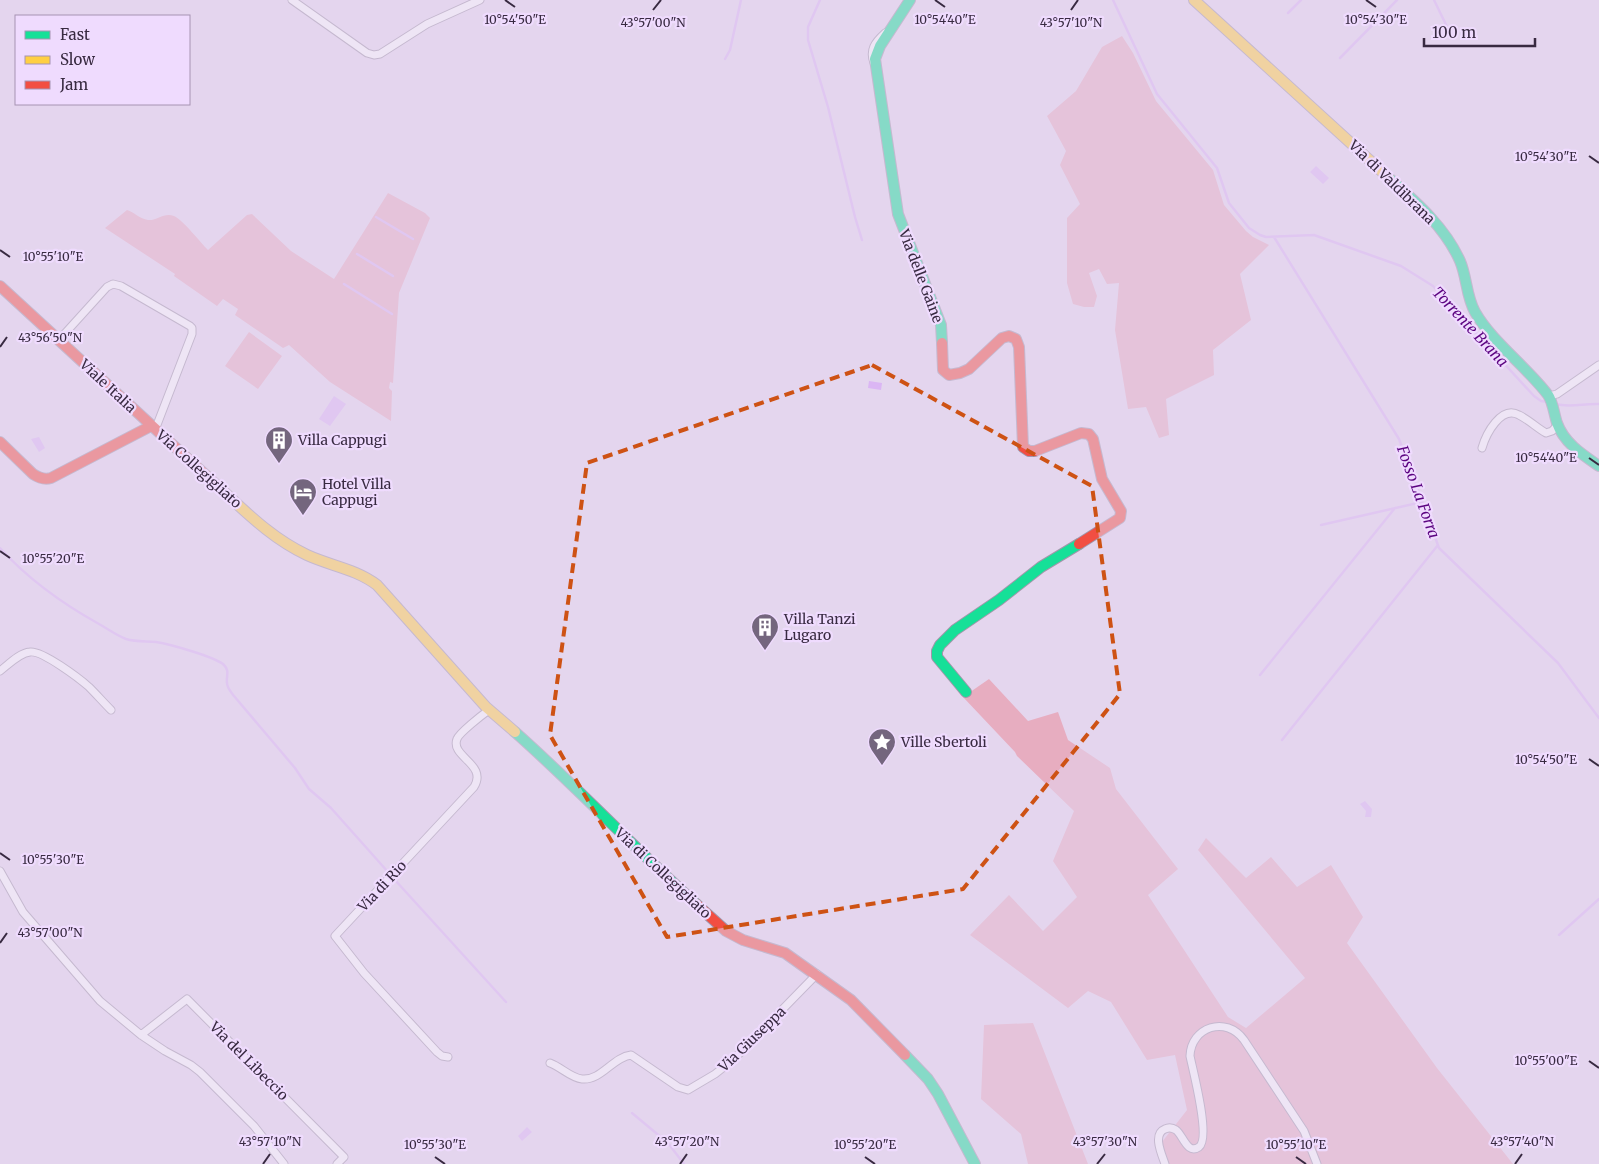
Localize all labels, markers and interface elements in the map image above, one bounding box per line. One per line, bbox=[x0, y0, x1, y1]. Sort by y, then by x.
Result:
text: 10°54'50"E bbox=[484, 12, 546, 27]
text: 10°54'40"E bbox=[914, 12, 976, 27]
text: 10°54'30"E bbox=[1345, 12, 1407, 27]
legend bbox=[15, 15, 190, 105]
text: 43°57'00"N bbox=[620, 15, 686, 30]
text: 43°57'10"N bbox=[1040, 15, 1103, 30]
scale bar bbox=[1424, 15, 1535, 47]
text: 100 m bbox=[1432, 23, 1476, 42]
text: Fast bbox=[60, 25, 90, 44]
text: Slow bbox=[60, 50, 95, 69]
text: Jam bbox=[59, 75, 88, 94]
street label: Via di Valdibrana bbox=[1344, 136, 1439, 228]
text: 10°54'30"E bbox=[1515, 149, 1577, 164]
street label: Via delle Gaine bbox=[895, 226, 947, 325]
text: 10°55'10"E bbox=[23, 249, 83, 264]
water label: Torrente Brana bbox=[1428, 283, 1512, 371]
text: 43°56'50"N bbox=[18, 330, 83, 345]
street label: Viale Italia bbox=[75, 355, 140, 417]
street label: Via Collegigliato bbox=[152, 425, 245, 512]
building icon: Villa Cappugi bbox=[264, 425, 294, 464]
place label: Villa Cappugi bbox=[297, 431, 387, 449]
water label: Fosso La Forra bbox=[1393, 442, 1444, 541]
text: 10°54'40"E bbox=[1515, 450, 1577, 465]
place label: Hotel Villa Cappugi bbox=[322, 475, 392, 509]
hotel icon: Hotel Villa Cappugi bbox=[288, 477, 318, 516]
text: 10°55'20"E bbox=[22, 551, 84, 566]
place label: Villa Tanzi Lugaro bbox=[783, 610, 856, 644]
building icon: Villa Tanzi Lugaro bbox=[750, 612, 780, 651]
place icon: Ville Sbertoli bbox=[867, 727, 897, 766]
place label: Ville Sbertoli bbox=[900, 733, 987, 751]
text: 10°54'50"E bbox=[1515, 752, 1577, 767]
street label: Via di Collegigliato bbox=[610, 823, 715, 922]
text: 10°55'30"E bbox=[22, 852, 84, 867]
street label: Via di Rio bbox=[353, 857, 410, 916]
text: 43°57'00"N bbox=[17, 925, 83, 940]
street label: Via Giuseppa bbox=[714, 1002, 790, 1076]
street label: Via del Libeccio bbox=[205, 1017, 292, 1104]
text: 10°55'00"E bbox=[1515, 1053, 1578, 1068]
text: 43°57'10"N bbox=[239, 1134, 302, 1149]
text: 43°57'20"N bbox=[655, 1134, 720, 1149]
text: 43°57'30"N bbox=[1073, 1134, 1138, 1149]
text: 43°57'40"N bbox=[1490, 1134, 1555, 1149]
text: 10°55'30"E bbox=[404, 1137, 466, 1152]
text: 10°55'20"E bbox=[834, 1137, 896, 1152]
text: 10°55'10"E bbox=[1266, 1137, 1326, 1152]

